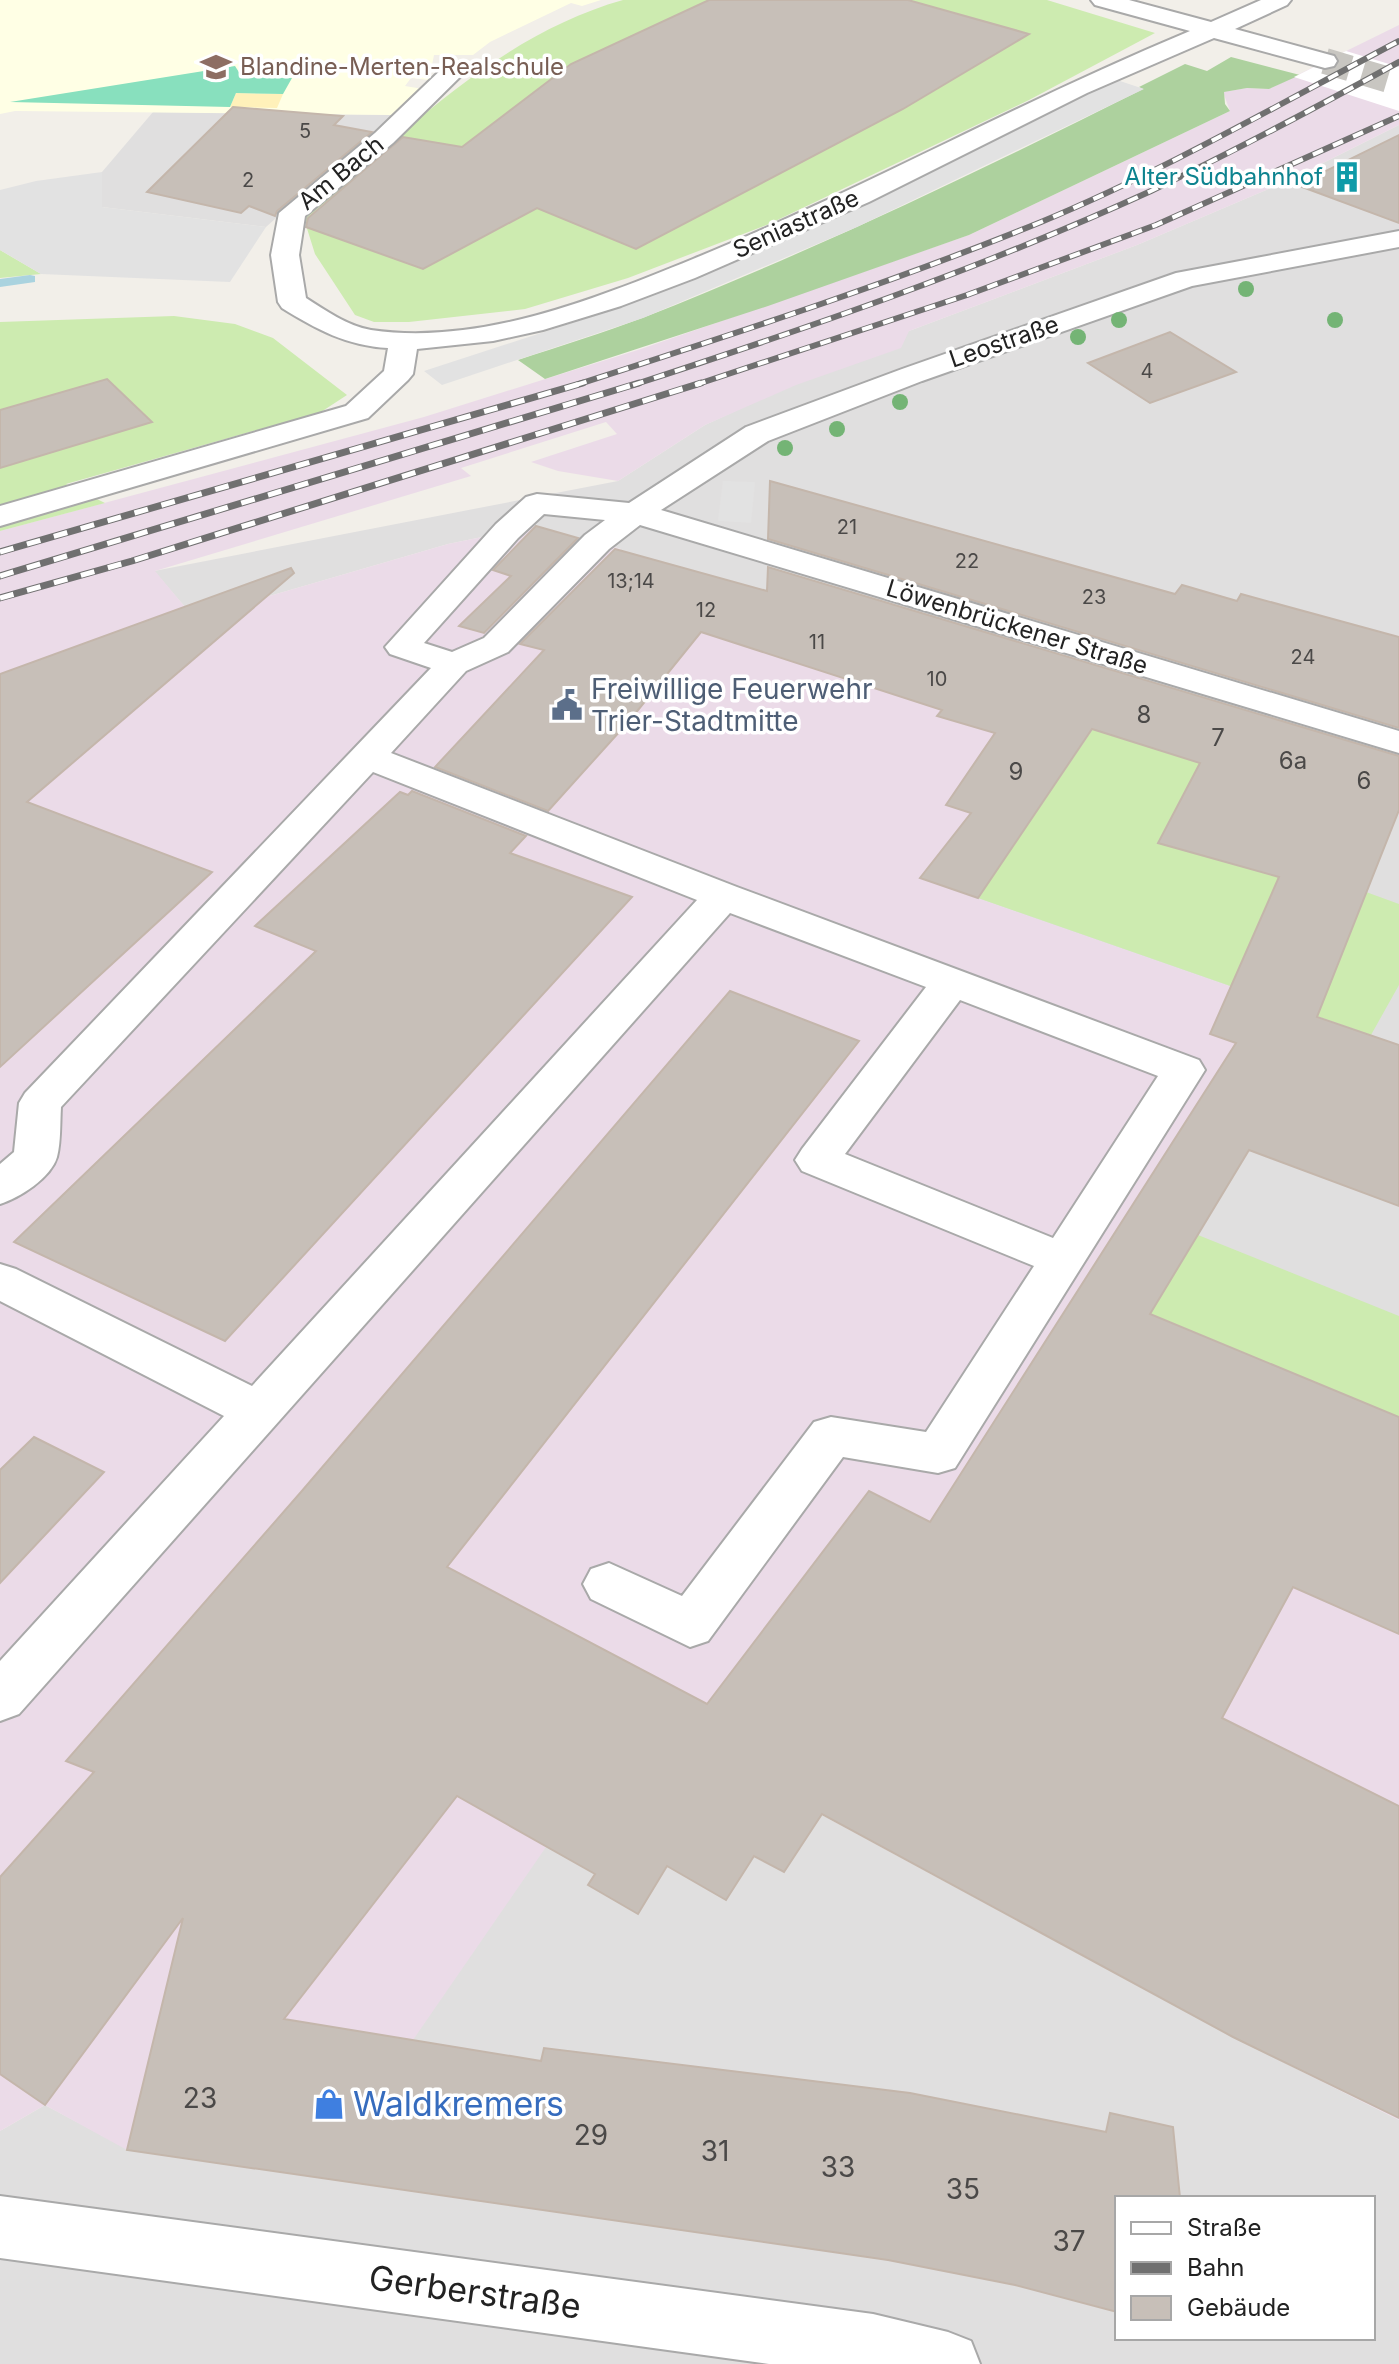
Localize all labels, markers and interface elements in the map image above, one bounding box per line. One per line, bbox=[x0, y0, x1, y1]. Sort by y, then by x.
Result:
school or university icon: Blandine-Merten-Realschule bbox=[199, 50, 233, 84]
place label: Blandine-Merten-Realschule bbox=[240, 52, 564, 81]
house number: 5 bbox=[299, 119, 311, 143]
street label: Am Bach bbox=[292, 129, 389, 216]
building icon: Alter Südbahnhof bbox=[1330, 160, 1364, 194]
place label: Alter Südbahnhof bbox=[1124, 162, 1323, 191]
house number: 2 bbox=[242, 168, 254, 192]
street label: Seniastraße bbox=[728, 183, 863, 264]
street label: Leostraße bbox=[945, 309, 1062, 374]
house number: 4 bbox=[1141, 359, 1153, 383]
house number: 21 bbox=[837, 515, 857, 539]
house number: 22 bbox=[955, 549, 979, 573]
house number: 13;14 bbox=[607, 569, 655, 593]
street label: Löwenbrückener Straße bbox=[883, 573, 1151, 680]
house number: 23 bbox=[1082, 585, 1106, 609]
house number: 12 bbox=[696, 598, 716, 622]
house number: 11 bbox=[809, 630, 825, 654]
house number: 24 bbox=[1291, 645, 1315, 669]
house number: 10 bbox=[927, 667, 947, 691]
place label: Freiwillige Feuerwehr Trier-Stadtmitte bbox=[591, 672, 873, 738]
public building icon: Freiwillige Feuerwehr Trier-Stadtmitte bbox=[550, 688, 584, 722]
house number: 8 bbox=[1137, 700, 1151, 729]
house number: 7 bbox=[1211, 723, 1225, 752]
house number: 6a bbox=[1279, 746, 1307, 775]
house number: 9 bbox=[1009, 757, 1023, 786]
house number: 6 bbox=[1357, 766, 1371, 795]
house number: 23 bbox=[183, 2081, 217, 2115]
place label: Waldkremers bbox=[353, 2083, 564, 2124]
shop icon: Waldkremers bbox=[312, 2087, 346, 2121]
house number: 29 bbox=[574, 2118, 608, 2152]
house number: 31 bbox=[701, 2134, 729, 2168]
house number: 33 bbox=[821, 2150, 855, 2184]
house number: 35 bbox=[946, 2172, 980, 2206]
legend bbox=[1115, 2196, 1375, 2340]
text: Straße bbox=[1187, 2213, 1262, 2242]
house number: 37 bbox=[1052, 2224, 1086, 2258]
text: Bahn bbox=[1187, 2253, 1245, 2282]
street label: Gerberstraße bbox=[366, 2256, 584, 2327]
text: Gebäude bbox=[1187, 2293, 1290, 2322]

